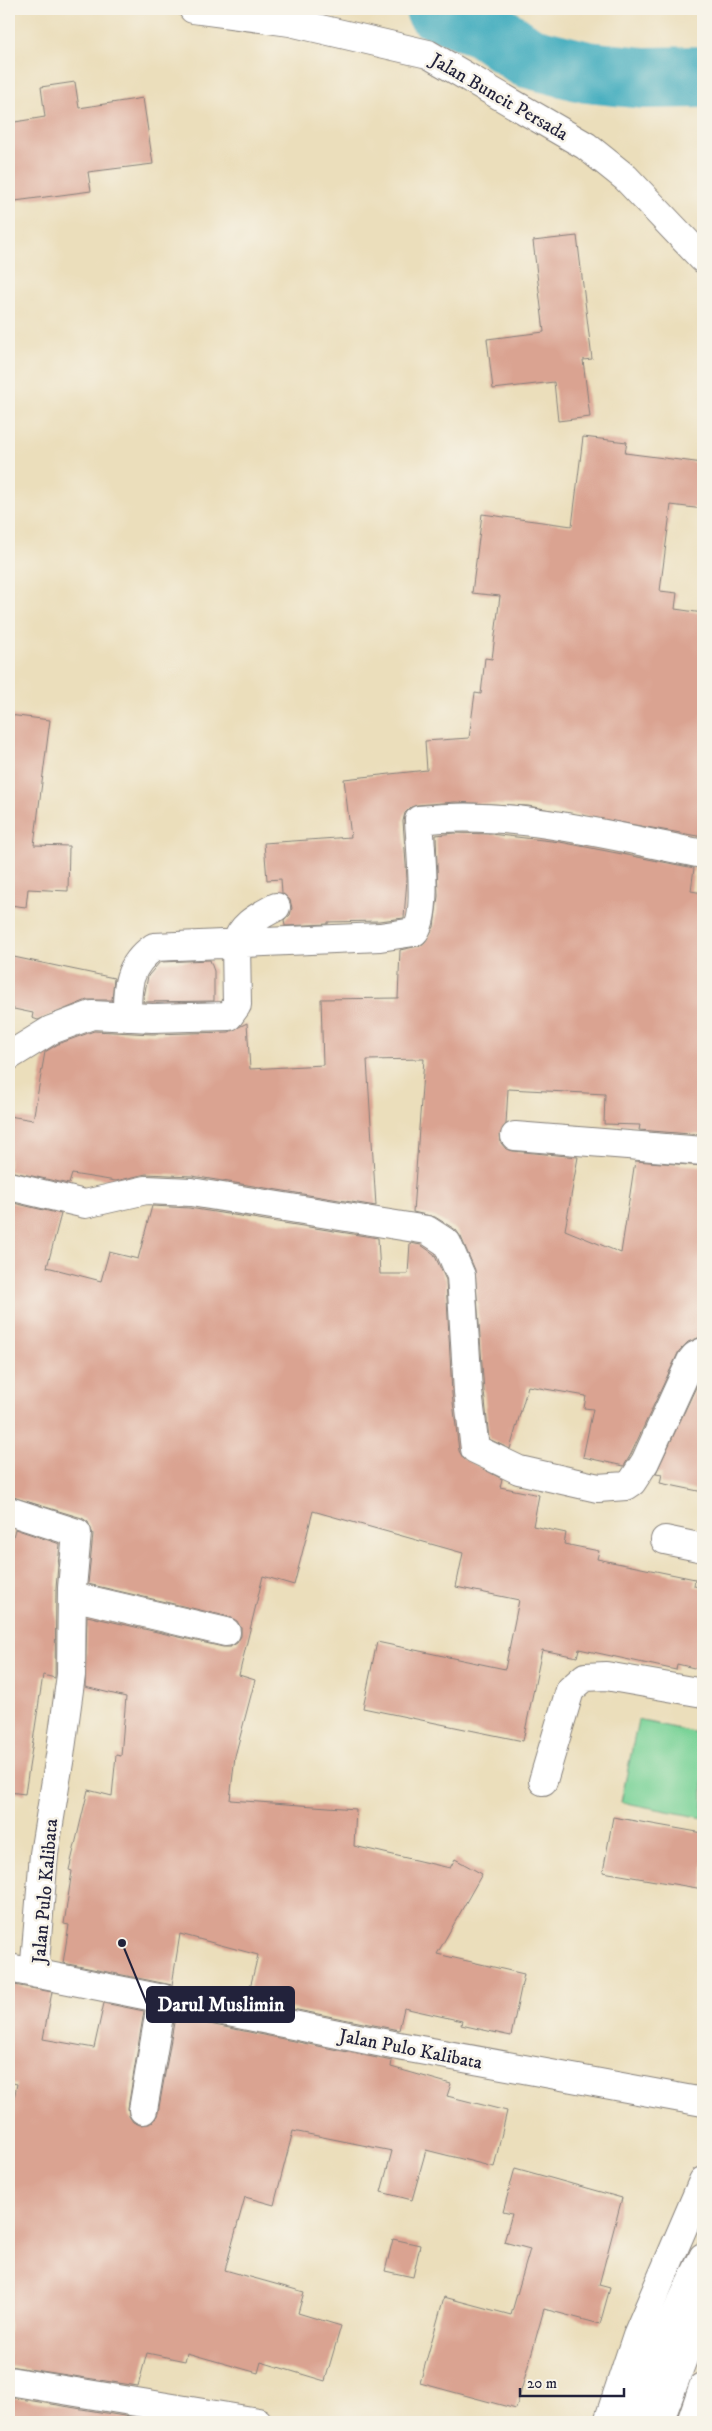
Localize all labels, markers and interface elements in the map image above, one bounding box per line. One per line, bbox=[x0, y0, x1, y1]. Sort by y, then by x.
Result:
street label: Jalan Buncit Persada bbox=[425, 48, 572, 146]
street label: Jalan Pulo Kalibata bbox=[28, 1818, 63, 1967]
callout: Darul Muslimin bbox=[147, 1987, 294, 2022]
text: Darul Muslimin bbox=[158, 1993, 285, 2018]
street label: Jalan Pulo Kalibata bbox=[335, 2024, 484, 2075]
scale bar bbox=[520, 2366, 623, 2398]
text: 20 m bbox=[527, 2374, 557, 2393]

